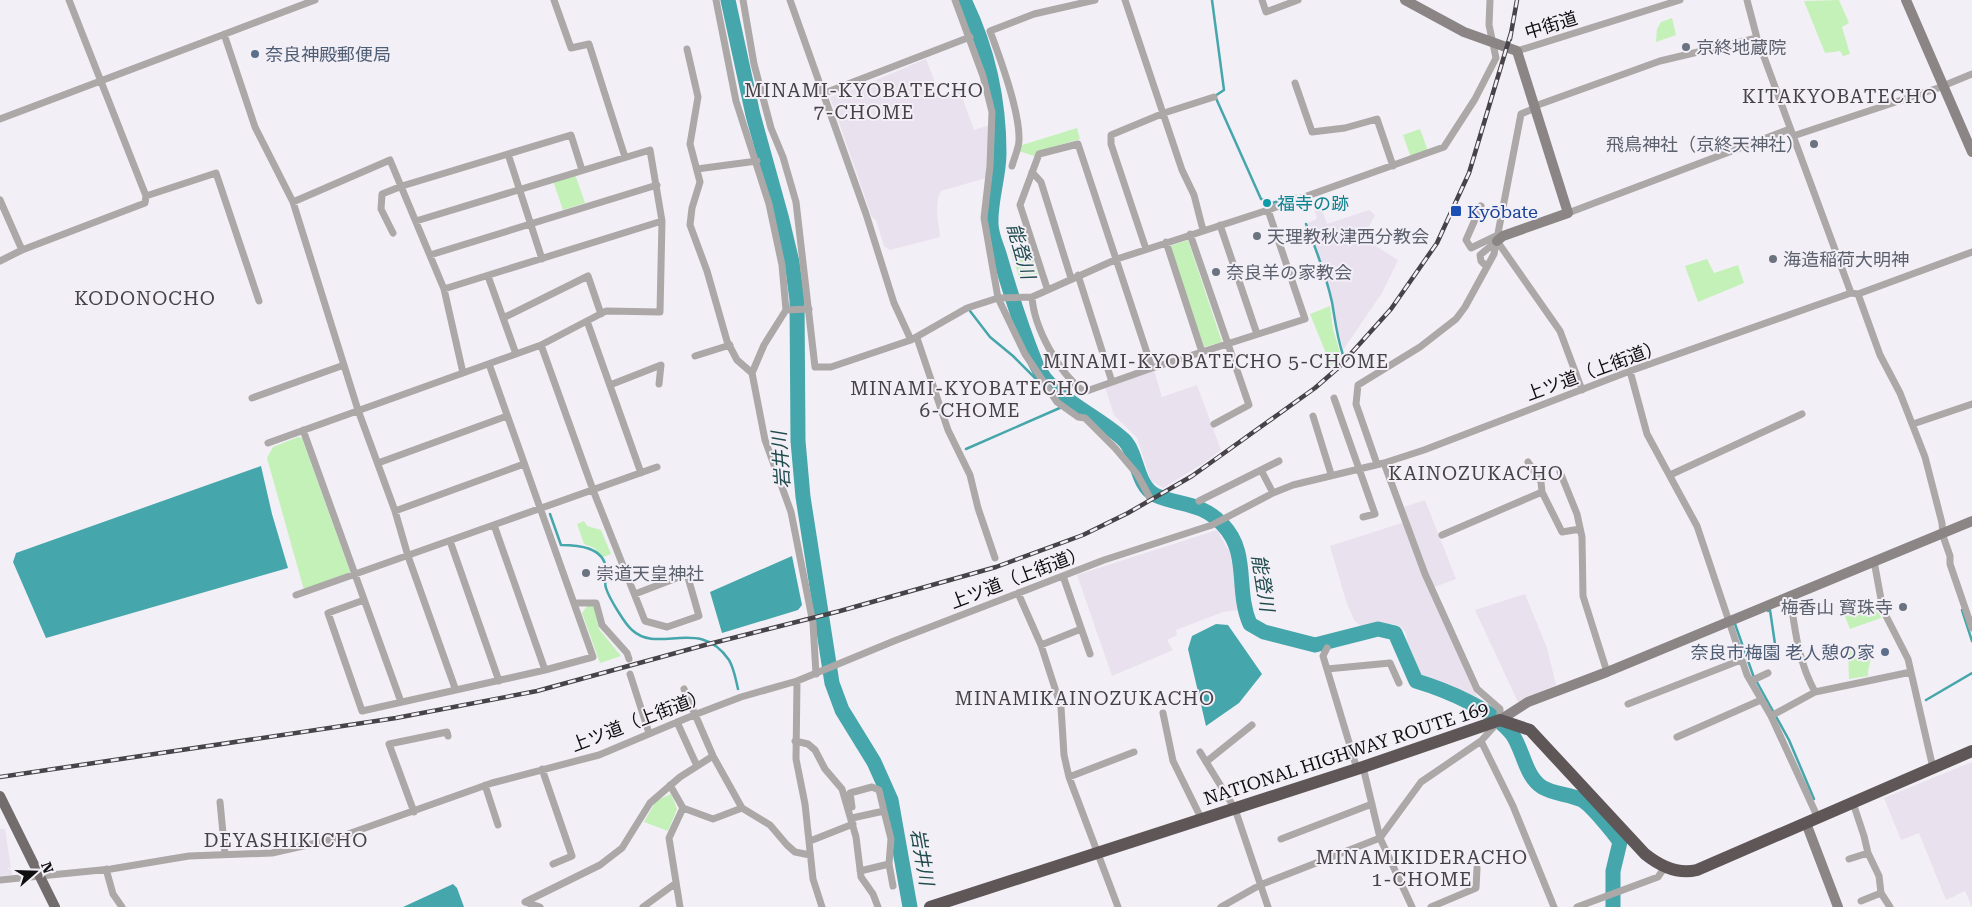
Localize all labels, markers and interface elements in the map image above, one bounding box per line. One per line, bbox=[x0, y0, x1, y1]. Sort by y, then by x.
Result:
street label: 中街道 bbox=[1522, 7, 1580, 43]
place label: 京終地蔵院 bbox=[1696, 37, 1786, 58]
marker: 京終地蔵院 bbox=[1680, 41, 1692, 53]
place label: 奈良神殿郵便局 bbox=[265, 44, 391, 65]
marker: 奈良神殿郵便局 bbox=[249, 48, 261, 60]
district label: MINAMI-KYOBATECHO 7-CHOME bbox=[744, 79, 984, 124]
district label: KITAKYOBATECHO bbox=[1742, 85, 1938, 108]
place label: 飛鳥神社（京終天神社） bbox=[1606, 134, 1804, 155]
marker: 飛鳥神社（京終天神社） bbox=[1808, 138, 1820, 150]
place label: 福寺の跡 bbox=[1277, 193, 1349, 214]
marker: 福寺の跡 bbox=[1261, 197, 1273, 209]
place label: Kyōbate bbox=[1467, 201, 1538, 222]
marker: Kyōbate bbox=[1449, 204, 1463, 218]
water label: 能登川 bbox=[1002, 220, 1040, 283]
place label: 天理教秋津西分教会 bbox=[1267, 226, 1429, 247]
marker: 天理教秋津西分教会 bbox=[1251, 230, 1263, 242]
place label: 海造稲荷大明神 bbox=[1783, 249, 1909, 270]
marker: 海造稲荷大明神 bbox=[1767, 253, 1779, 265]
place label: 奈良羊の家教会 bbox=[1226, 262, 1352, 283]
marker: 奈良羊の家教会 bbox=[1210, 266, 1222, 278]
district label: KODONOCHO bbox=[74, 287, 216, 310]
street label: 上ツ道（上街道） bbox=[1523, 336, 1665, 404]
district label: MINAMI-KYOBATECHO 5-CHOME bbox=[1043, 350, 1389, 373]
district label: MINAMI-KYOBATECHO 6-CHOME bbox=[850, 377, 1090, 422]
water label: 岩井川 bbox=[767, 429, 794, 489]
district label: KAINOZUKACHO bbox=[1388, 462, 1564, 485]
street label: 上ツ道（上街道） bbox=[947, 541, 1089, 613]
water label: 能登川 bbox=[1247, 553, 1279, 615]
place label: 崇道天皇神社 bbox=[596, 563, 704, 584]
marker: 崇道天皇神社 bbox=[580, 567, 592, 579]
place label: 梅香山 寳珠寺 bbox=[1780, 597, 1893, 618]
marker: 梅香山 寳珠寺 bbox=[1897, 601, 1909, 613]
place label: 奈良市梅園 老人憩の家 bbox=[1690, 642, 1875, 663]
marker: 奈良市梅園 老人憩の家 bbox=[1879, 646, 1891, 658]
street label: 上ツ道（上街道） bbox=[568, 684, 710, 756]
district label: MINAMIKAINOZUKACHO bbox=[955, 687, 1215, 710]
street label: NATIONAL HIGHWAY ROUTE 169 bbox=[1201, 697, 1491, 809]
water label: 岩井川 bbox=[906, 827, 939, 889]
district label: DEYASHIKICHO bbox=[204, 829, 368, 852]
district label: MINAMIKIDERACHO 1-CHOME bbox=[1316, 846, 1528, 891]
north arrow bbox=[10, 847, 60, 897]
text: N bbox=[38, 860, 57, 876]

